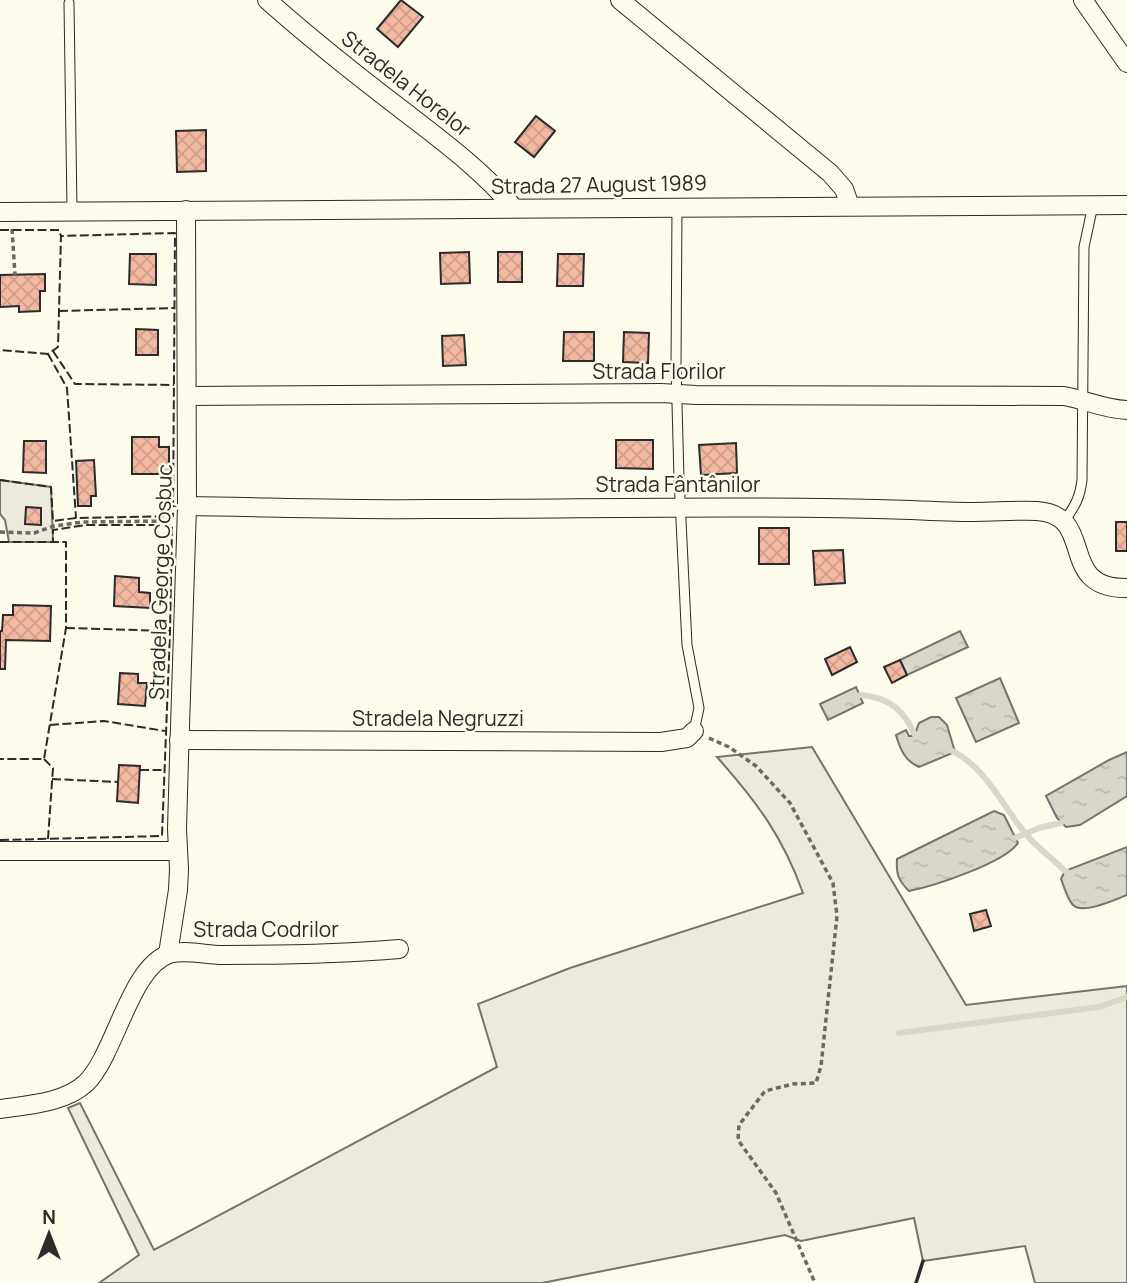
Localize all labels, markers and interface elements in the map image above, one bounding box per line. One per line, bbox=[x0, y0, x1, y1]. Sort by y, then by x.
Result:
street label: Stradela Horelor bbox=[336, 24, 477, 143]
street label: Strada 27 August 1989 bbox=[491, 168, 707, 200]
street label: Strada Florilor bbox=[592, 357, 726, 385]
street label: Stradela George Coșbuc bbox=[142, 463, 178, 700]
street label: Strada Fântânilor bbox=[595, 470, 761, 498]
street label: Stradela Negruzzi bbox=[352, 704, 524, 732]
street label: Strada Codrilor bbox=[193, 915, 339, 943]
north arrow bbox=[14, 1199, 84, 1269]
text: N bbox=[42, 1204, 56, 1230]

